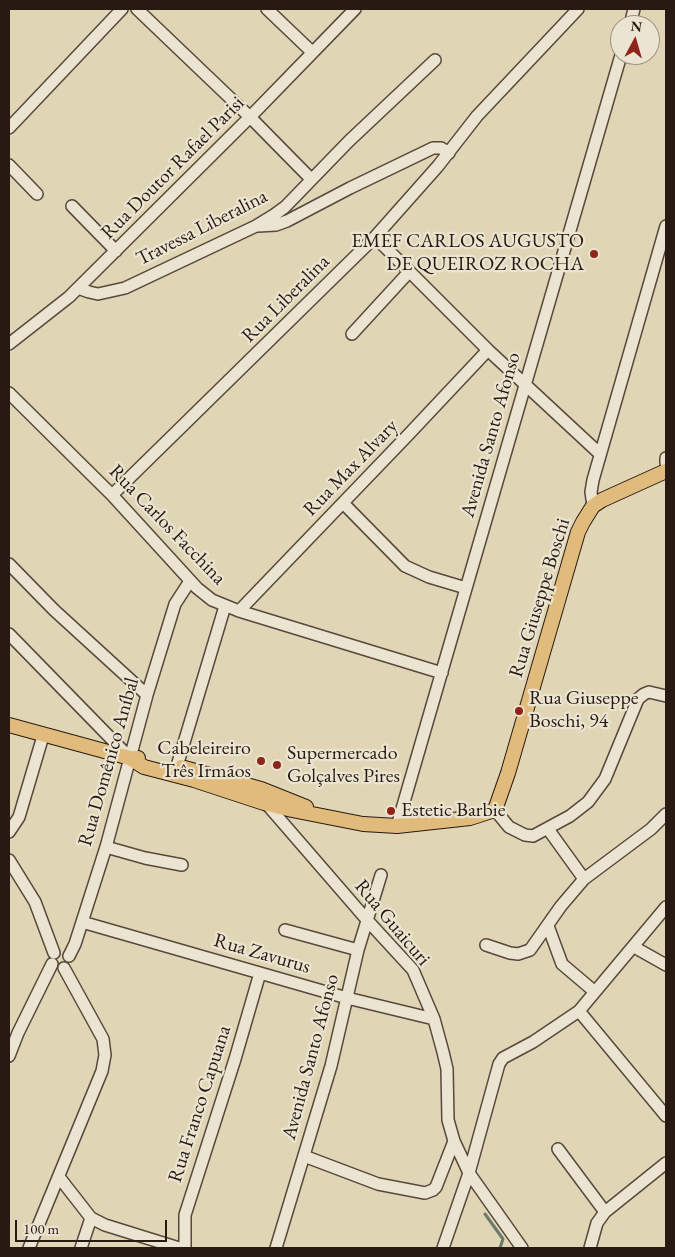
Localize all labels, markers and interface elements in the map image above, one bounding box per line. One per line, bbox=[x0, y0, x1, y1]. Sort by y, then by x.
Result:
north arrow bbox=[610, 15, 660, 65]
text: N bbox=[630, 17, 643, 36]
street label: Rua Doutor Rafael Parisi bbox=[96, 91, 250, 245]
street label: Travessa Liberalina bbox=[132, 185, 272, 271]
place label: EMEF CARLOS AUGUSTO DE QUEIROZ ROCHA bbox=[351, 230, 584, 277]
marker: EMEF CARLOS AUGUSTO DE QUEIROZ ROCHA bbox=[588, 248, 600, 260]
street label: Rua Liberalina bbox=[237, 250, 335, 348]
street label: Avenida Santo Afonso bbox=[456, 350, 526, 520]
street label: Rua Max Alvary bbox=[299, 415, 403, 521]
street label: Rua Carlos Facchina bbox=[103, 460, 231, 590]
street label: Rua Giuseppe Boschi bbox=[504, 516, 576, 680]
street label: Rua Domênico Aníbal bbox=[73, 675, 145, 849]
place label: Rua Giuseppe Boschi, 94 bbox=[529, 687, 639, 734]
marker: Rua Giuseppe Boschi, 94 bbox=[513, 705, 525, 717]
place label: Cabeleireiro Três Irmãos bbox=[157, 737, 251, 784]
place label: Supermercado Golçalves Pires bbox=[287, 742, 400, 789]
marker: Cabeleireiro Três Irmãos bbox=[255, 755, 267, 767]
marker: Supermercado Golçalves Pires bbox=[271, 759, 283, 771]
place label: Estetic Barbie bbox=[401, 799, 506, 823]
marker: Estetic Barbie bbox=[385, 805, 397, 817]
street label: Rua Guaicuri bbox=[349, 875, 435, 971]
street label: Rua Zavurus bbox=[211, 929, 313, 979]
street label: Avenida Santo Afonso bbox=[277, 972, 345, 1142]
street label: Rua Franco Capuana bbox=[163, 1023, 237, 1185]
scale bar bbox=[18, 1210, 170, 1242]
text: 100 m bbox=[23, 1219, 59, 1238]

